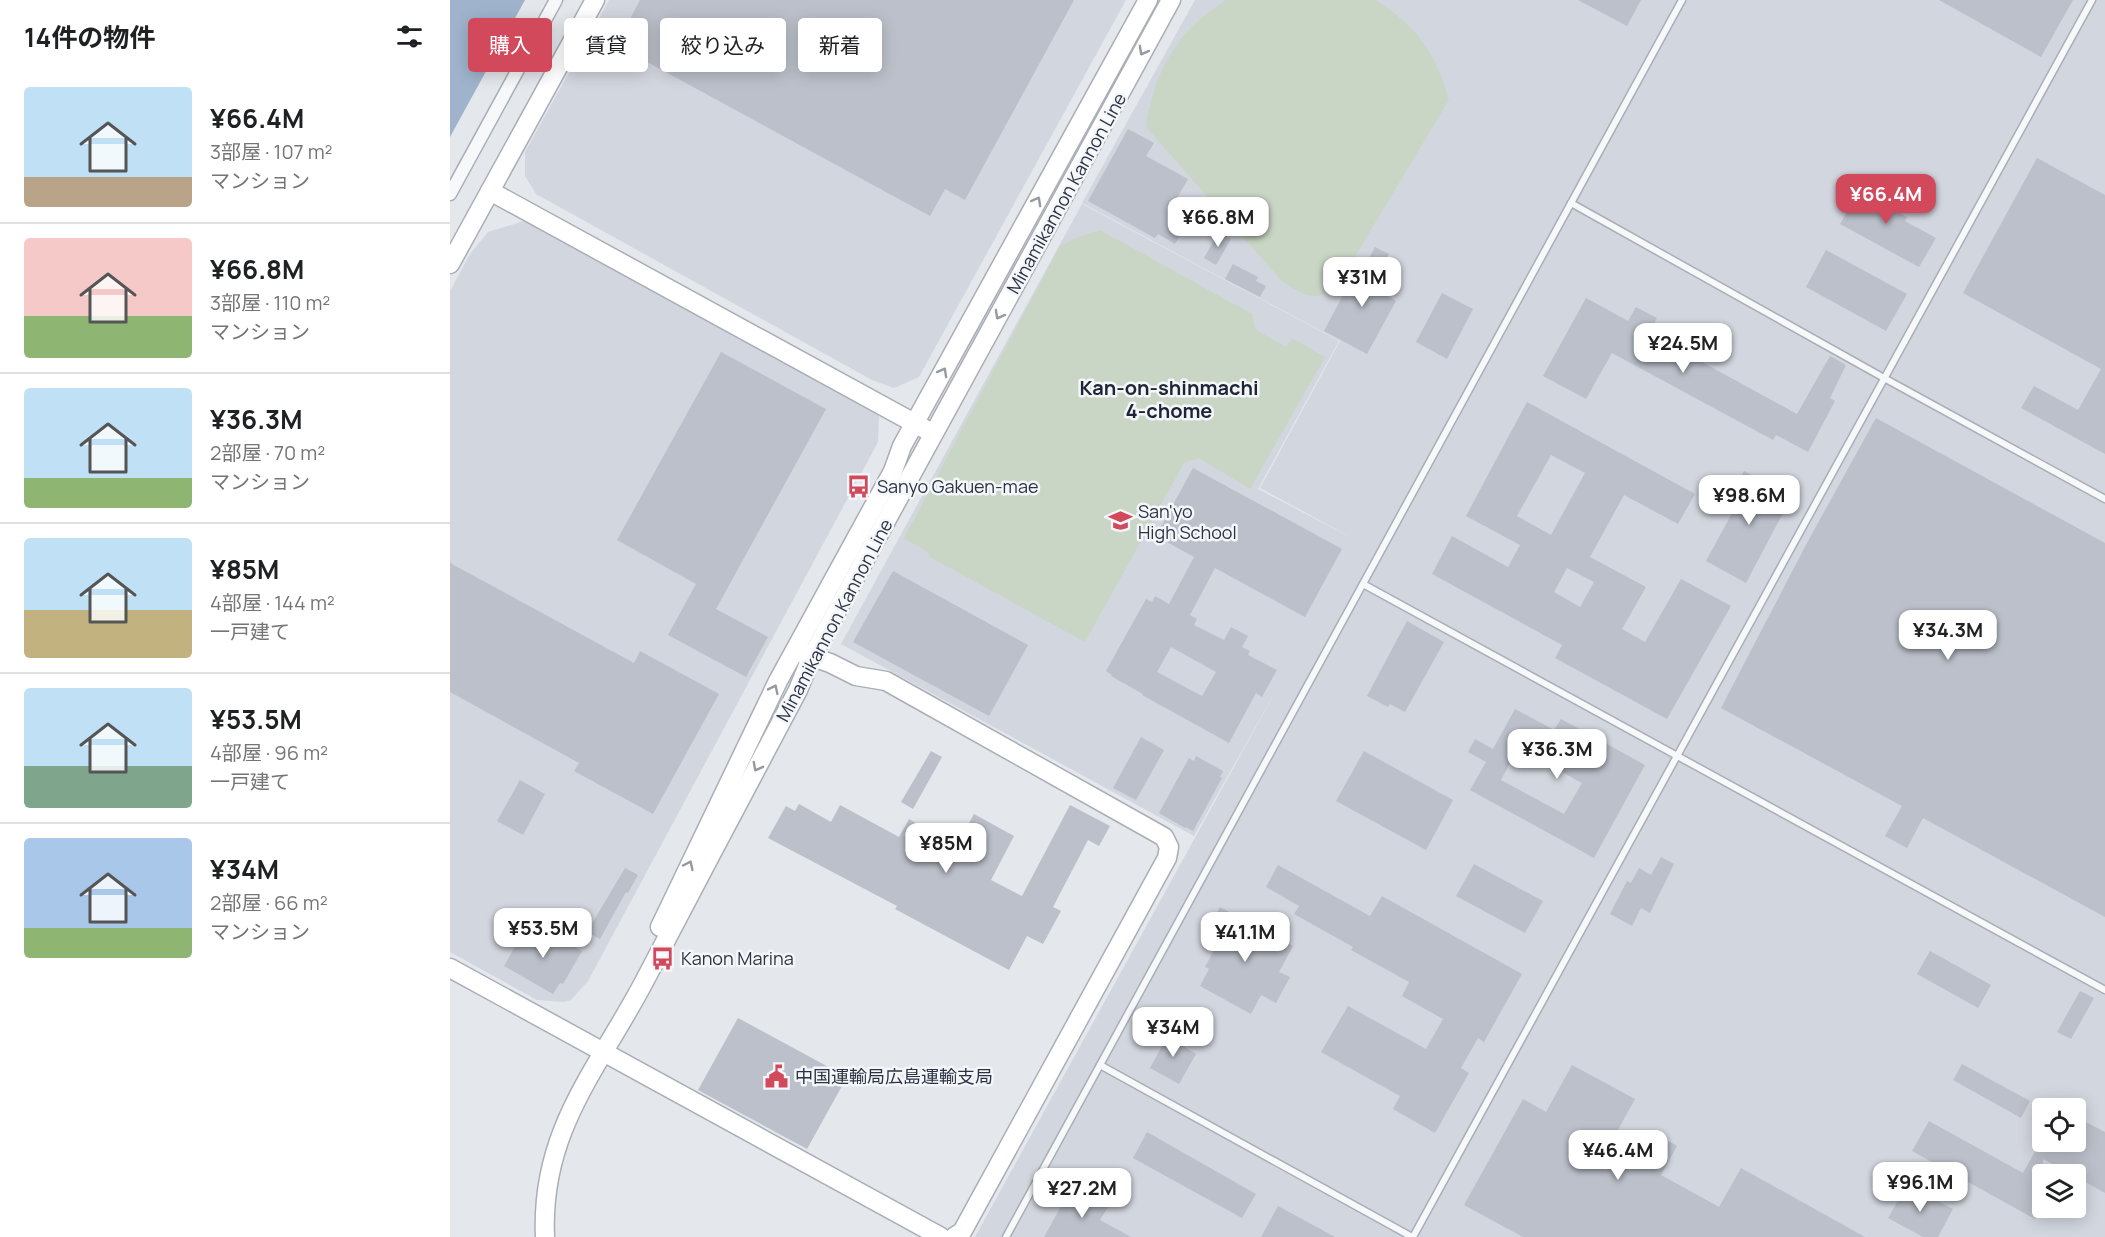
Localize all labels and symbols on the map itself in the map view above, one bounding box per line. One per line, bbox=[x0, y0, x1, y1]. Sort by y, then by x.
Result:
one-way arrow bbox=[1139, 45, 1150, 55]
street label: Minamikannon Kannon Line bbox=[1001, 88, 1131, 298]
pin: ¥66.4M bbox=[1837, 174, 1935, 225]
one-way arrow bbox=[1030, 197, 1041, 208]
pin: ¥66.8M bbox=[1169, 197, 1267, 248]
pin: ¥31M bbox=[1326, 257, 1398, 308]
one-way arrow bbox=[995, 308, 1006, 319]
pin: ¥24.5M bbox=[1634, 323, 1732, 374]
one-way arrow bbox=[936, 368, 948, 379]
district label: Kan-on-shinmachi 4-chome bbox=[1079, 374, 1259, 424]
bus stop icon: Sanyo Gakuen-mae bbox=[846, 473, 872, 499]
place label: Sanyo Gakuen-mae bbox=[877, 474, 1038, 498]
pin: ¥98.6M bbox=[1700, 475, 1798, 526]
place label: San'yo High School bbox=[1138, 499, 1237, 544]
school or university icon: San'yo High School bbox=[1107, 508, 1133, 534]
street label: Minamikannon Kannon Line bbox=[770, 515, 898, 725]
pin: ¥34.3M bbox=[1899, 610, 1997, 661]
one-way arrow bbox=[766, 685, 778, 696]
pin: ¥36.3M bbox=[1508, 729, 1606, 780]
one-way arrow bbox=[753, 761, 764, 771]
pin: ¥85M bbox=[910, 823, 982, 874]
one-way arrow bbox=[681, 861, 693, 872]
pin: ¥53.5M bbox=[494, 908, 592, 959]
pin: ¥41.1M bbox=[1196, 912, 1294, 963]
bus stop icon: Kanon Marina bbox=[650, 945, 676, 971]
place label: Kanon Marina bbox=[681, 946, 794, 970]
pin: ¥34M bbox=[1137, 1007, 1209, 1058]
public building icon: 中国運輸局広島運輸支局 bbox=[764, 1063, 790, 1089]
place label: 中国運輸局広島運輸支局 bbox=[795, 1064, 993, 1088]
pin: ¥46.4M bbox=[1569, 1130, 1667, 1181]
pin: ¥96.1M bbox=[1871, 1162, 1969, 1213]
pin: ¥27.2M bbox=[1033, 1168, 1131, 1219]

